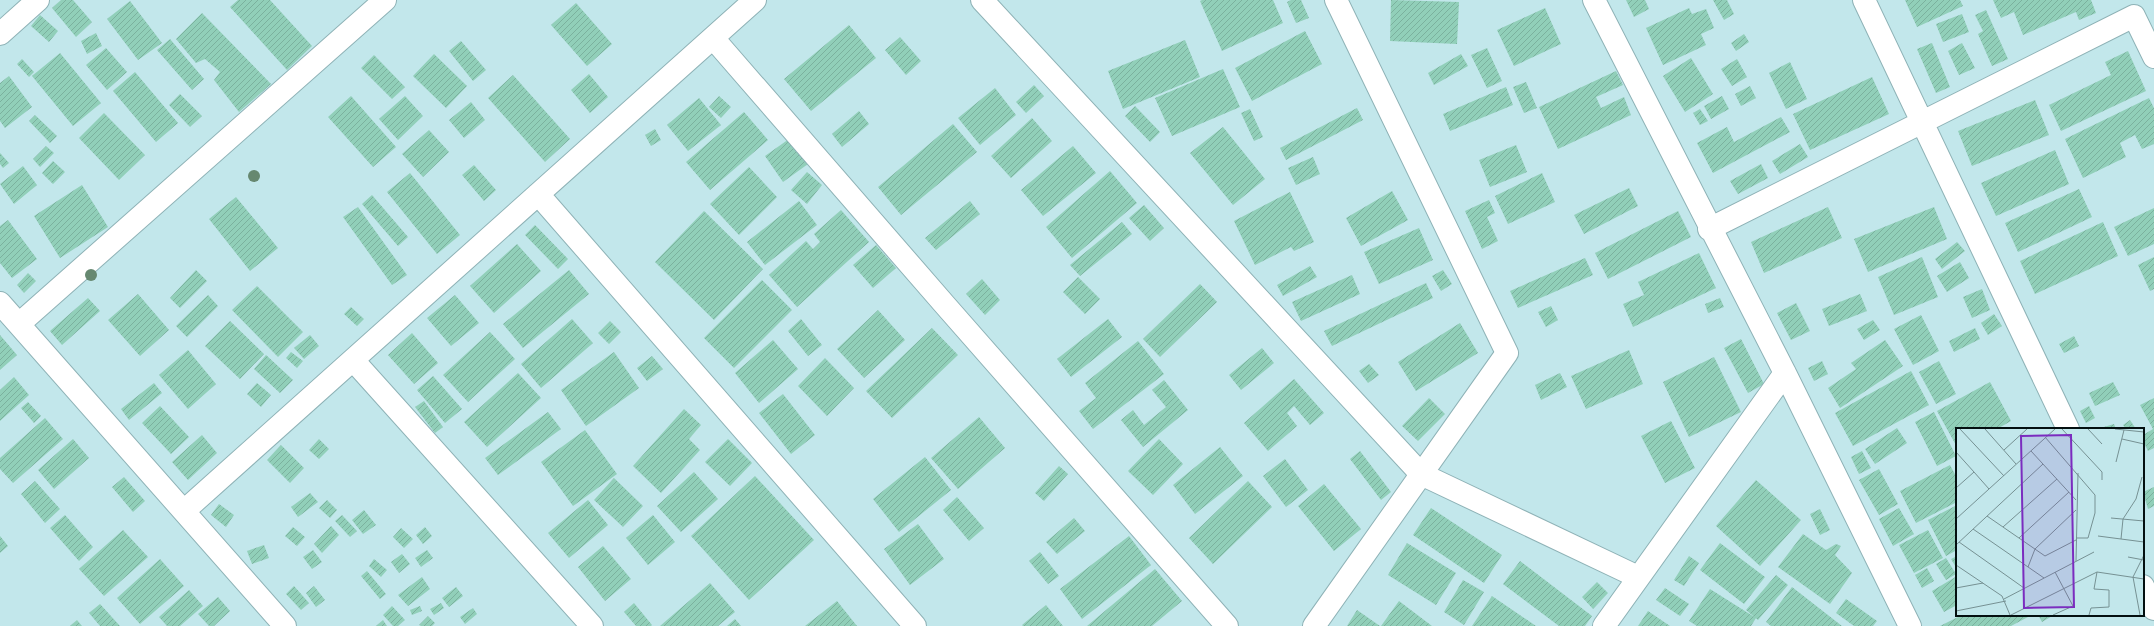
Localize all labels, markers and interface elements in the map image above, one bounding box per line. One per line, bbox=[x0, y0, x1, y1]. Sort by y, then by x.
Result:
inset map bbox=[1956, 428, 2144, 616]

